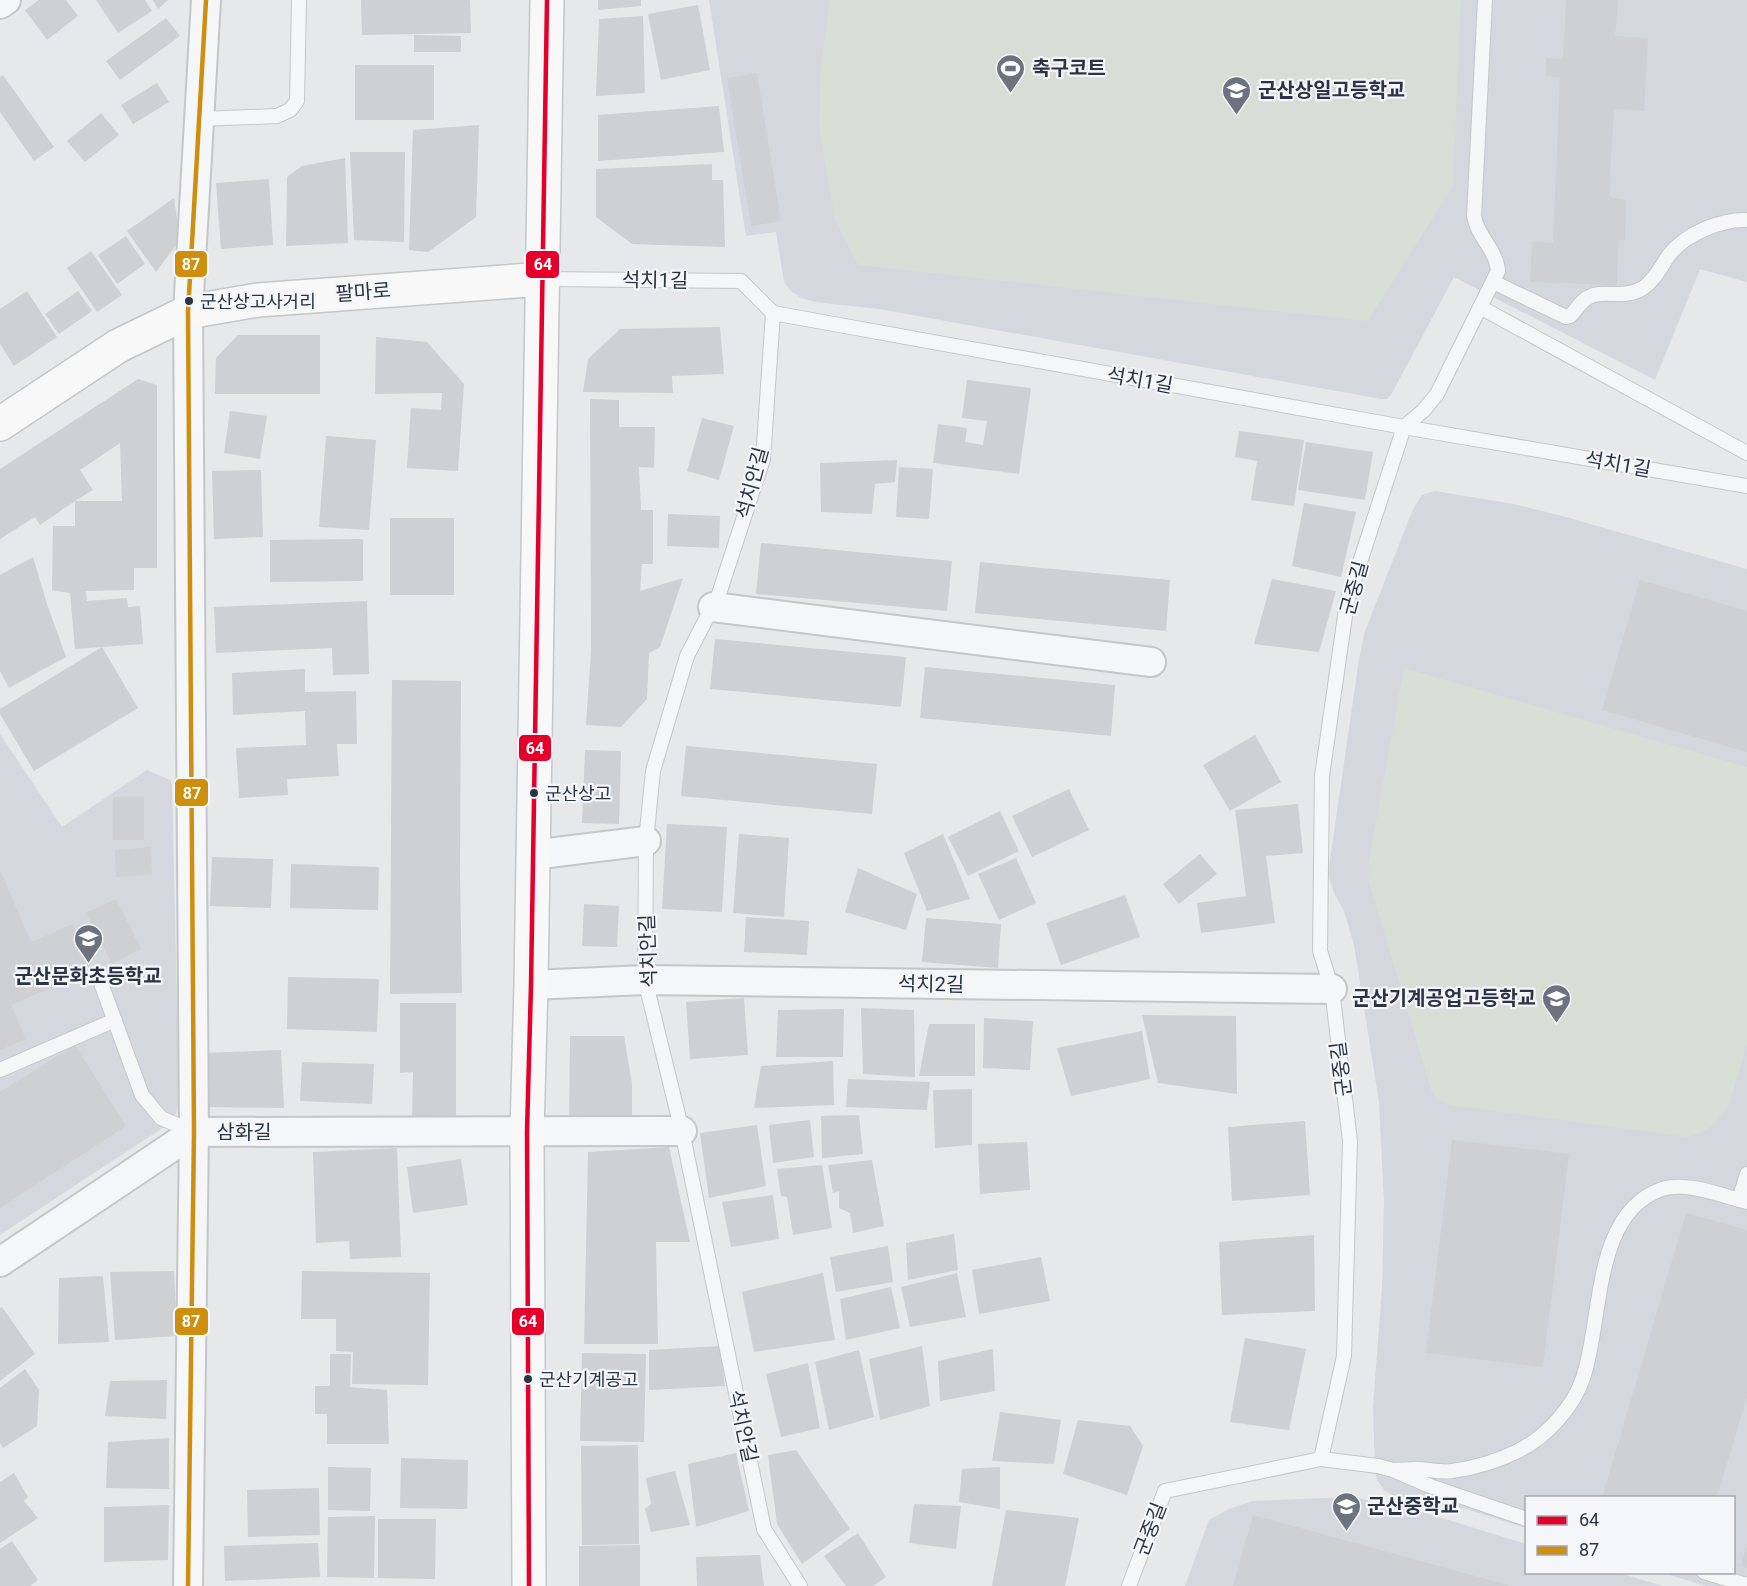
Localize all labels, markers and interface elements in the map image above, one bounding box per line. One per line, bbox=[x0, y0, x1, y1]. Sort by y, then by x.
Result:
sports icon: 축구코트 bbox=[995, 52, 1027, 94]
place label: 축구코트 bbox=[1032, 56, 1106, 80]
school or university icon: 군산상일고등학교 bbox=[1221, 74, 1253, 116]
place label: 군산상일고등학교 bbox=[1258, 78, 1405, 102]
line badge: 87 bbox=[174, 250, 208, 278]
line badge: 64 bbox=[525, 250, 560, 279]
text: 87 bbox=[182, 255, 200, 274]
text: 64 bbox=[534, 255, 552, 274]
street label: 석치1길 bbox=[622, 267, 688, 293]
street label: 팔마로 bbox=[335, 278, 391, 306]
place label: 군산상고사거리 bbox=[200, 291, 316, 312]
marker: 군산상고사거리 bbox=[183, 295, 195, 307]
street label: 석치1길 bbox=[1105, 362, 1175, 398]
street label: 석치안길 bbox=[731, 444, 773, 522]
street label: 석치1길 bbox=[1583, 446, 1653, 482]
street label: 군중길 bbox=[1335, 558, 1373, 618]
line badge: 64 bbox=[518, 734, 552, 762]
text: 64 bbox=[526, 739, 544, 758]
line badge: 87 bbox=[174, 778, 209, 807]
place label: 군산상고 bbox=[545, 783, 611, 804]
text: 87 bbox=[183, 784, 201, 803]
marker: 군산상고 bbox=[528, 787, 540, 799]
street label: 석치안길 bbox=[635, 914, 661, 988]
school or university icon: 군산문화초등학교 bbox=[72, 922, 104, 964]
place label: 군산문화초등학교 bbox=[14, 964, 162, 988]
street label: 석치2길 bbox=[898, 971, 964, 997]
school or university icon: 군산기계공업고등학교 bbox=[1541, 982, 1573, 1024]
place label: 군산기계공업고등학교 bbox=[1352, 986, 1536, 1010]
street label: 군중길 bbox=[1326, 1040, 1356, 1098]
street label: 삼화길 bbox=[216, 1120, 272, 1144]
line badge: 87 bbox=[174, 1307, 209, 1336]
line badge: 64 bbox=[511, 1307, 545, 1336]
text: 87 bbox=[182, 1312, 200, 1331]
text: 64 bbox=[519, 1312, 537, 1331]
place label: 군산기계공고 bbox=[539, 1369, 638, 1390]
marker: 군산기계공고 bbox=[522, 1373, 534, 1385]
street label: 석치안길 bbox=[724, 1388, 762, 1464]
school or university icon: 군산중학교 bbox=[1330, 1490, 1362, 1532]
place label: 군산중학교 bbox=[1367, 1494, 1459, 1518]
legend bbox=[1525, 1496, 1735, 1574]
street label: 군중길 bbox=[1129, 1499, 1171, 1559]
text: 64 bbox=[1579, 1509, 1599, 1530]
text: 87 bbox=[1579, 1539, 1599, 1560]

